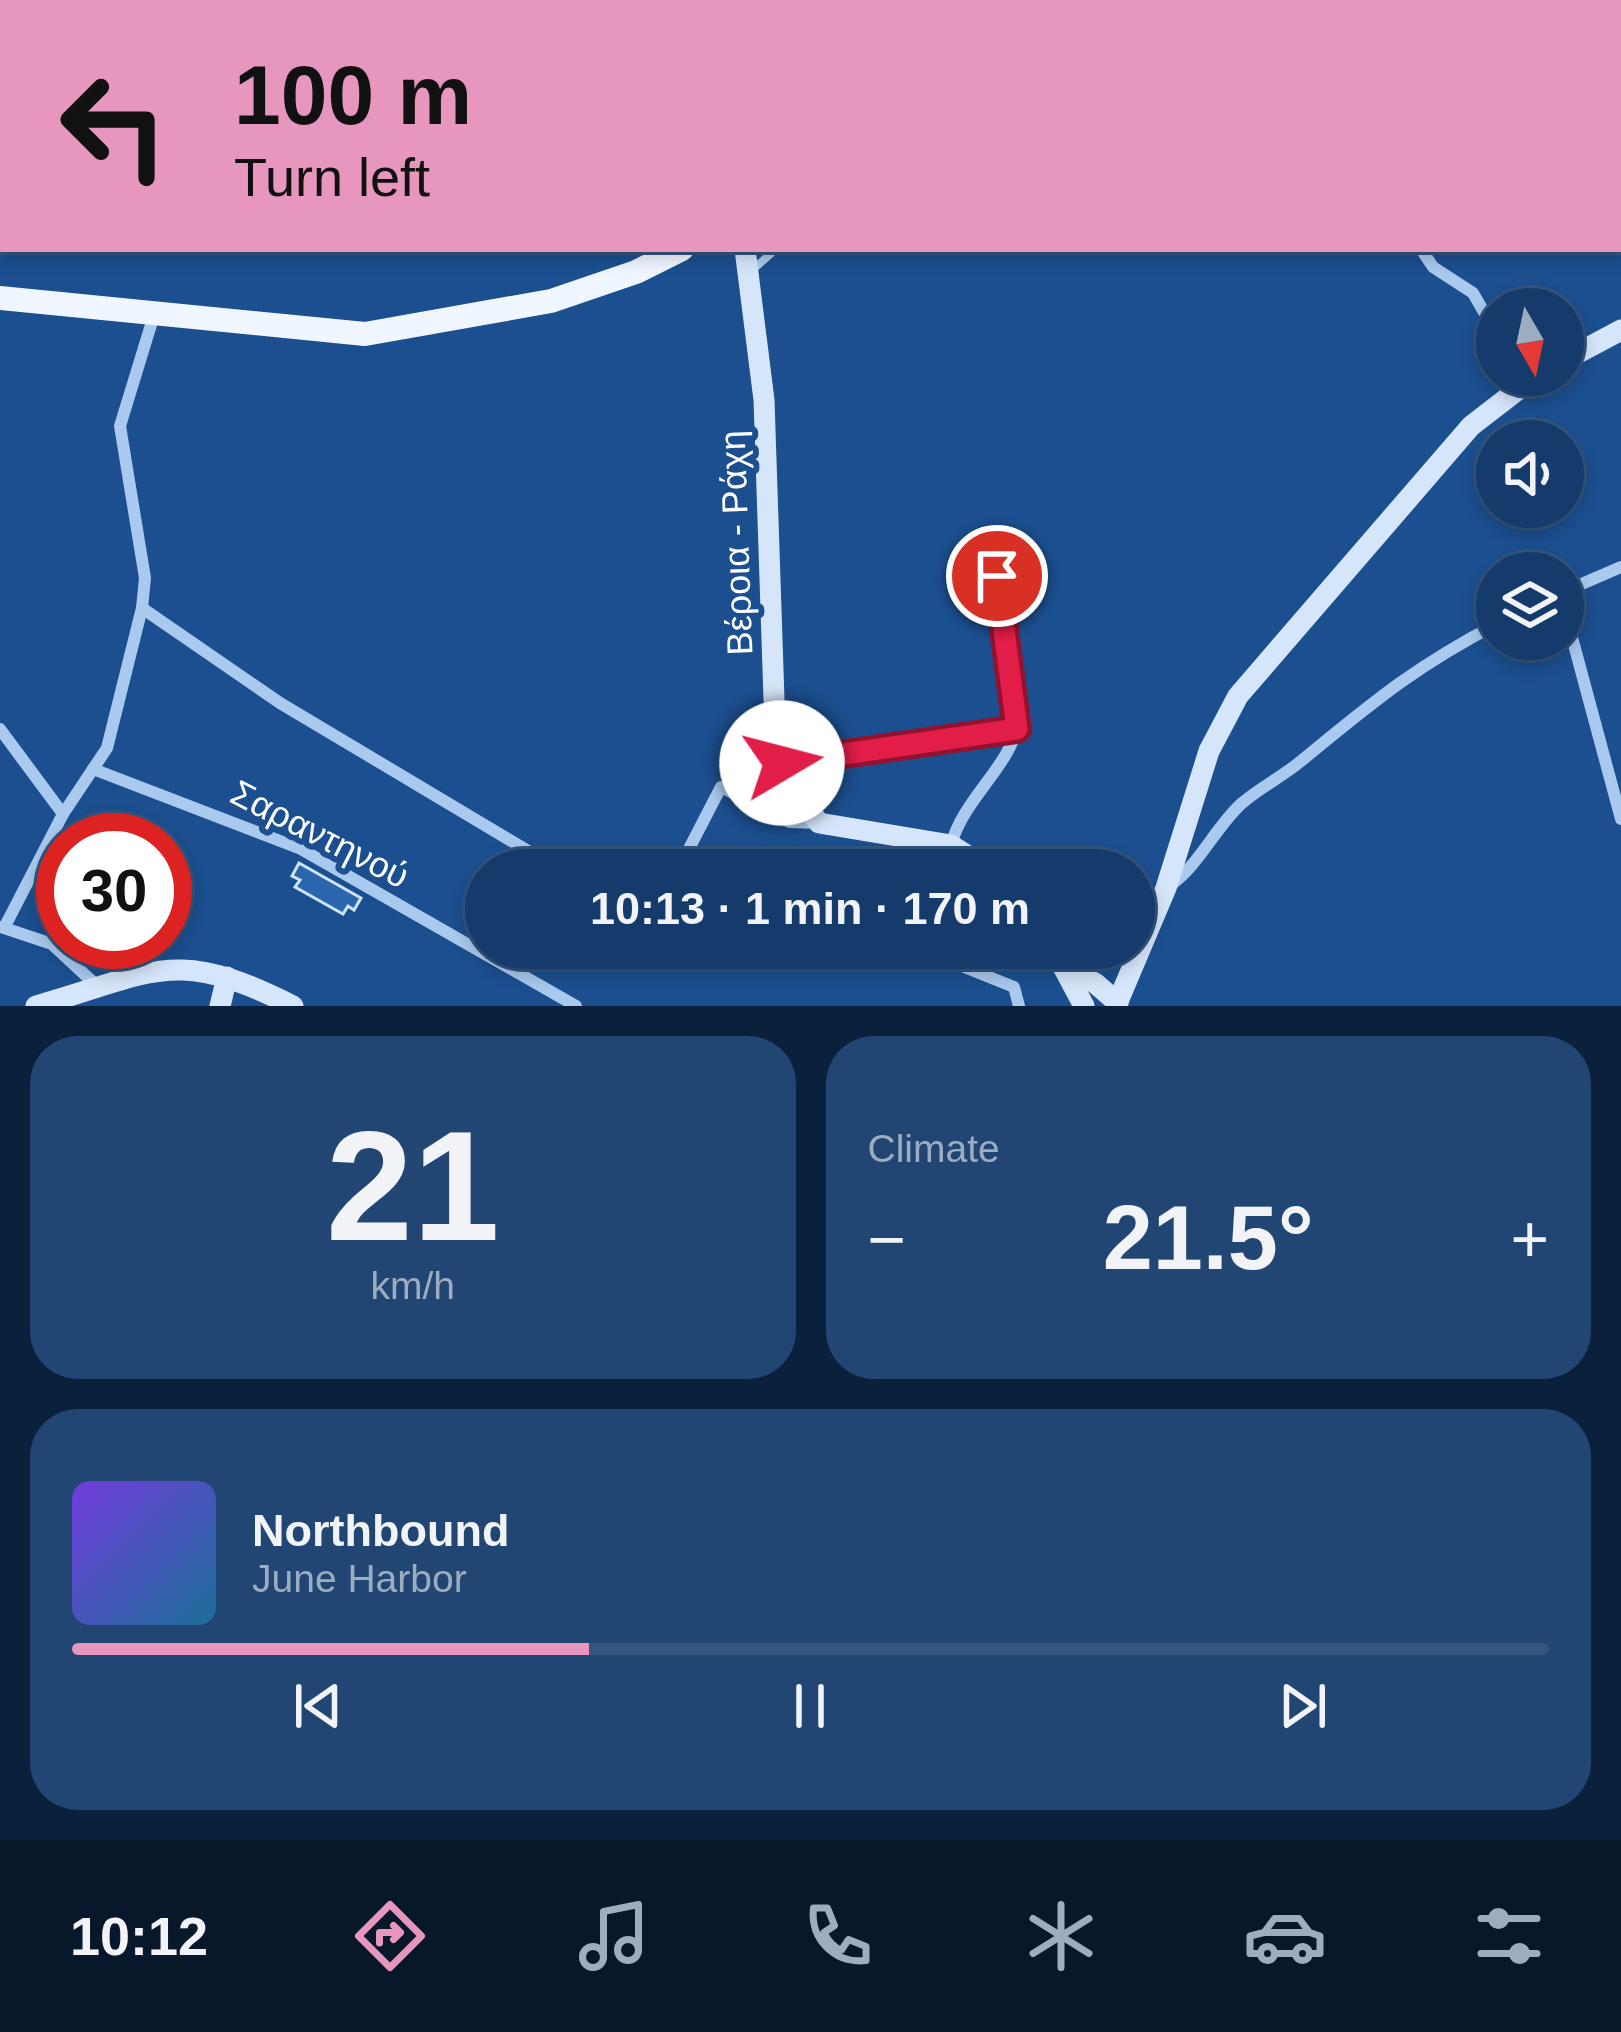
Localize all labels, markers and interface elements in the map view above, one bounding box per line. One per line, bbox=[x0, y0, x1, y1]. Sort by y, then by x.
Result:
icon: left bbox=[36, 48, 192, 204]
text: 100 m bbox=[234, 48, 472, 142]
text: Turn left bbox=[234, 147, 430, 207]
north arrow bbox=[1476, 288, 1584, 396]
map controls bbox=[1476, 288, 1584, 660]
button: sound bbox=[1476, 420, 1584, 528]
street label: Βέροια - Ράχη bbox=[712, 430, 760, 656]
pin bbox=[946, 525, 1048, 627]
icon: arrive bbox=[964, 543, 1030, 609]
button: layers bbox=[1476, 552, 1584, 660]
position arrow bbox=[719, 700, 845, 826]
street label: Σαραντηνού bbox=[224, 772, 416, 896]
speed limit sign: 30 bbox=[36, 813, 192, 969]
text: 10:13 · 1 min · 170 m bbox=[590, 883, 1030, 934]
text: 21 bbox=[326, 1099, 500, 1273]
text: Climate bbox=[868, 1127, 1000, 1170]
text: 21.5° bbox=[1103, 1188, 1314, 1288]
text: − bbox=[868, 1202, 906, 1276]
text: + bbox=[1510, 1202, 1549, 1276]
text: km/h bbox=[370, 1264, 455, 1307]
text: Northbound bbox=[252, 1505, 509, 1556]
text: June Harbor bbox=[252, 1557, 467, 1600]
icon: previous bbox=[285, 1673, 351, 1739]
icon: pause bbox=[777, 1673, 843, 1739]
icon: next bbox=[1270, 1673, 1336, 1739]
icon: directions bbox=[348, 1894, 432, 1978]
icon: music bbox=[572, 1894, 656, 1978]
icon: phone bbox=[796, 1894, 880, 1978]
icon: climate bbox=[1019, 1894, 1103, 1978]
icon: car bbox=[1243, 1894, 1327, 1978]
icon: filters bbox=[1467, 1894, 1551, 1978]
text: 10:12 bbox=[70, 1906, 208, 1966]

